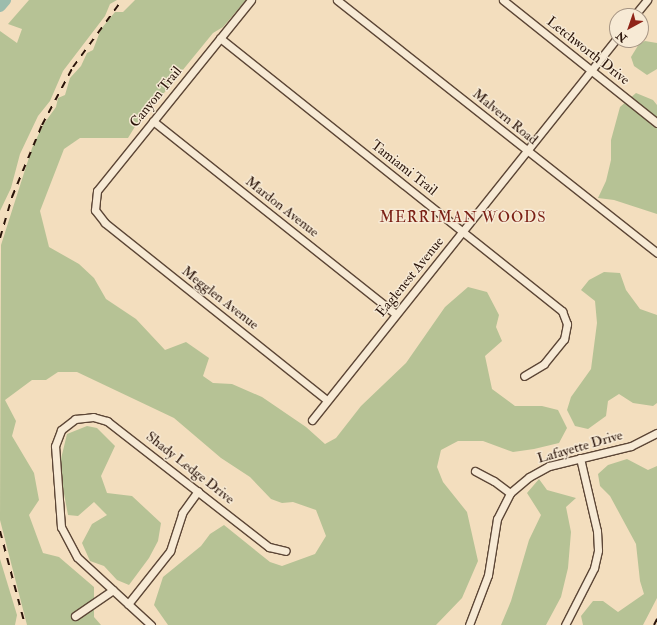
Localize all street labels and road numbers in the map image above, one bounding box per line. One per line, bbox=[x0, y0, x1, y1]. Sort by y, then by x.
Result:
street label: Letchworth Drive bbox=[543, 13, 633, 89]
street label: Canyon Trail bbox=[126, 63, 186, 131]
street label: Malvern Road bbox=[469, 86, 541, 148]
street label: Tamiami Trail bbox=[367, 137, 441, 199]
street label: Mardon Avenue bbox=[242, 173, 322, 241]
street label: Eaglenest Avenue bbox=[373, 234, 447, 320]
street label: Megglen Avenue bbox=[178, 263, 262, 333]
street label: Lafayette Drive bbox=[535, 427, 625, 467]
street label: Shady Ledge Drive bbox=[142, 428, 238, 508]

